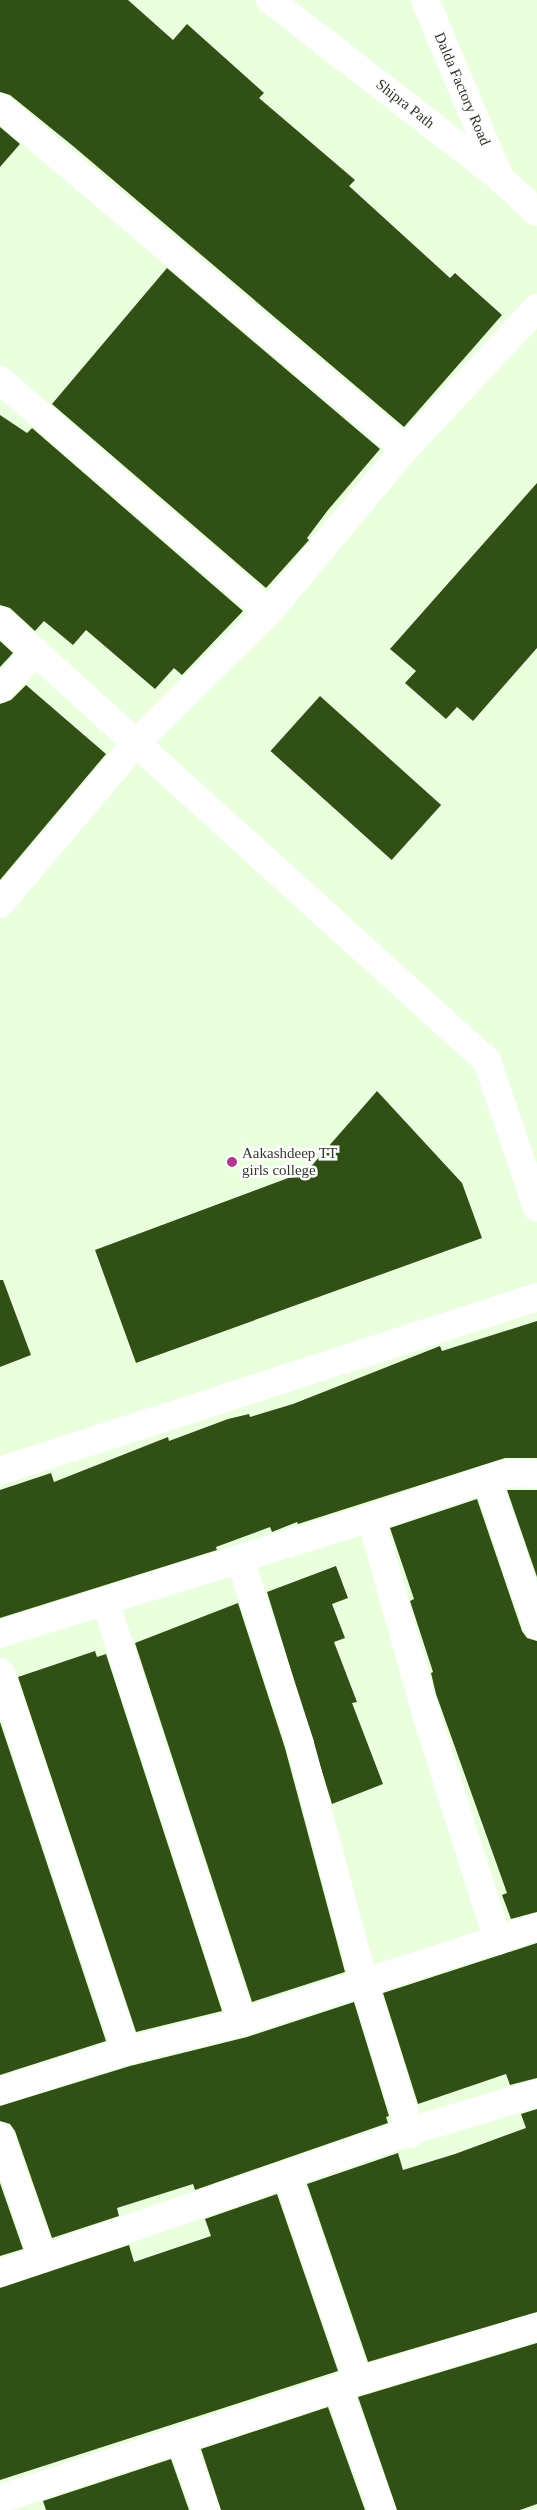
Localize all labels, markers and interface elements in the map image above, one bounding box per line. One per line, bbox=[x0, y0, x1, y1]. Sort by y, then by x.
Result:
street label: Dalda Factory Road bbox=[427, 23, 497, 155]
street label: Shipra Path bbox=[368, 72, 442, 136]
place label: Aakashdeep TT girls college bbox=[242, 1144, 349, 1179]
marker: Aakashdeep TT girls college bbox=[226, 1156, 238, 1168]

